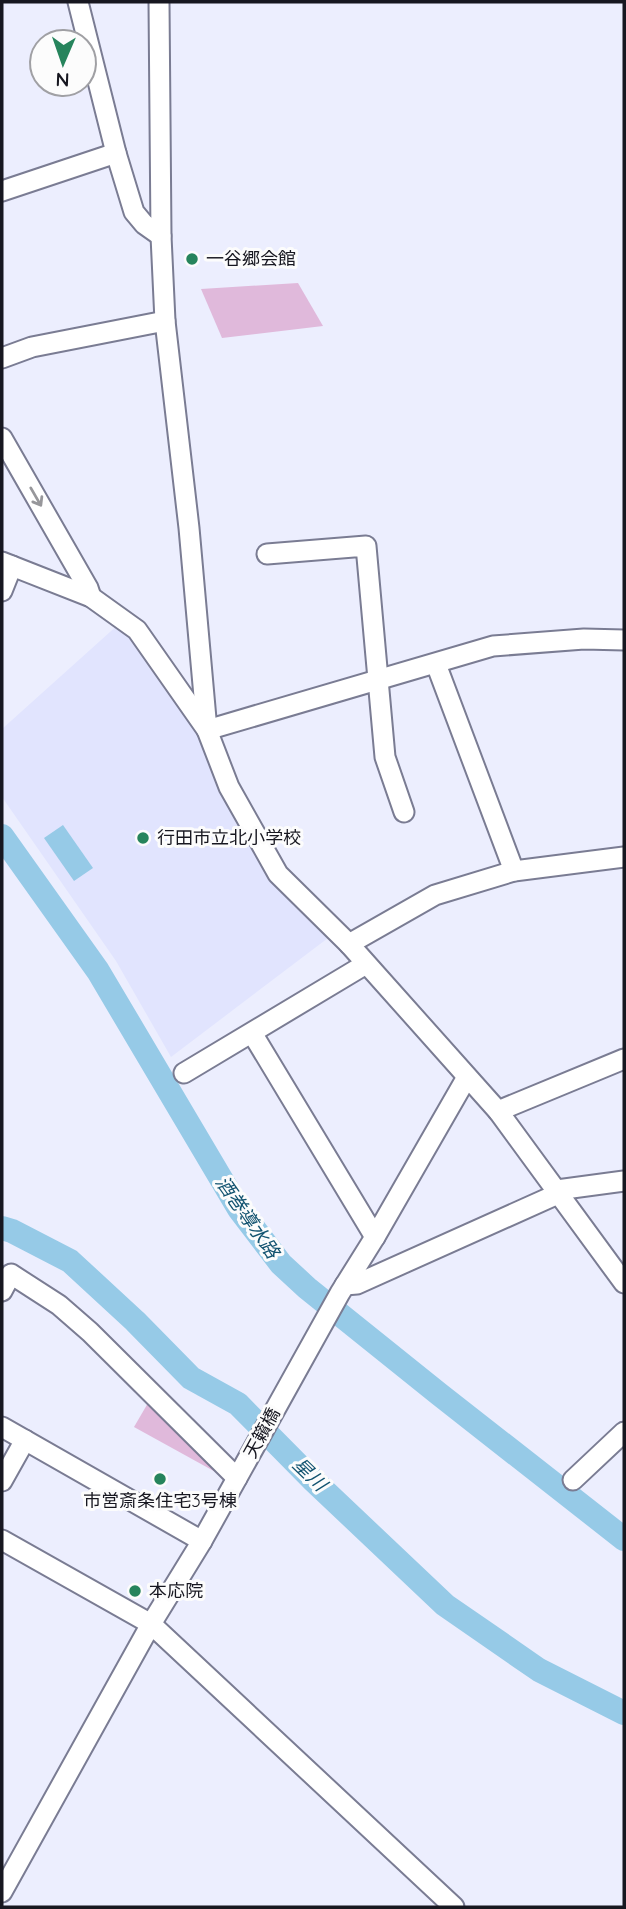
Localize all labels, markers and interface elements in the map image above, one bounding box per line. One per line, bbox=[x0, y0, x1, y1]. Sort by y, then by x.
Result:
north arrow bbox=[28, 28, 98, 98]
text: N bbox=[55, 68, 70, 92]
place label: 一谷郷会館 bbox=[206, 247, 296, 270]
marker: 一谷郷会館 bbox=[184, 251, 200, 267]
one-way arrow bbox=[29, 486, 43, 506]
place label: 行田市立北小学校 bbox=[157, 826, 301, 849]
marker: 行田市立北小学校 bbox=[135, 830, 151, 846]
water label: 酒巻導水路 bbox=[211, 1171, 286, 1264]
street label: 天籟橋 bbox=[238, 1404, 285, 1462]
water label: 星川 bbox=[288, 1452, 333, 1497]
marker: 市営斎条住宅3号棟 bbox=[152, 1471, 168, 1487]
place label: 市営斎条住宅3号棟 bbox=[83, 1489, 237, 1512]
place label: 本応院 bbox=[149, 1579, 203, 1602]
marker: 本応院 bbox=[127, 1583, 143, 1599]

